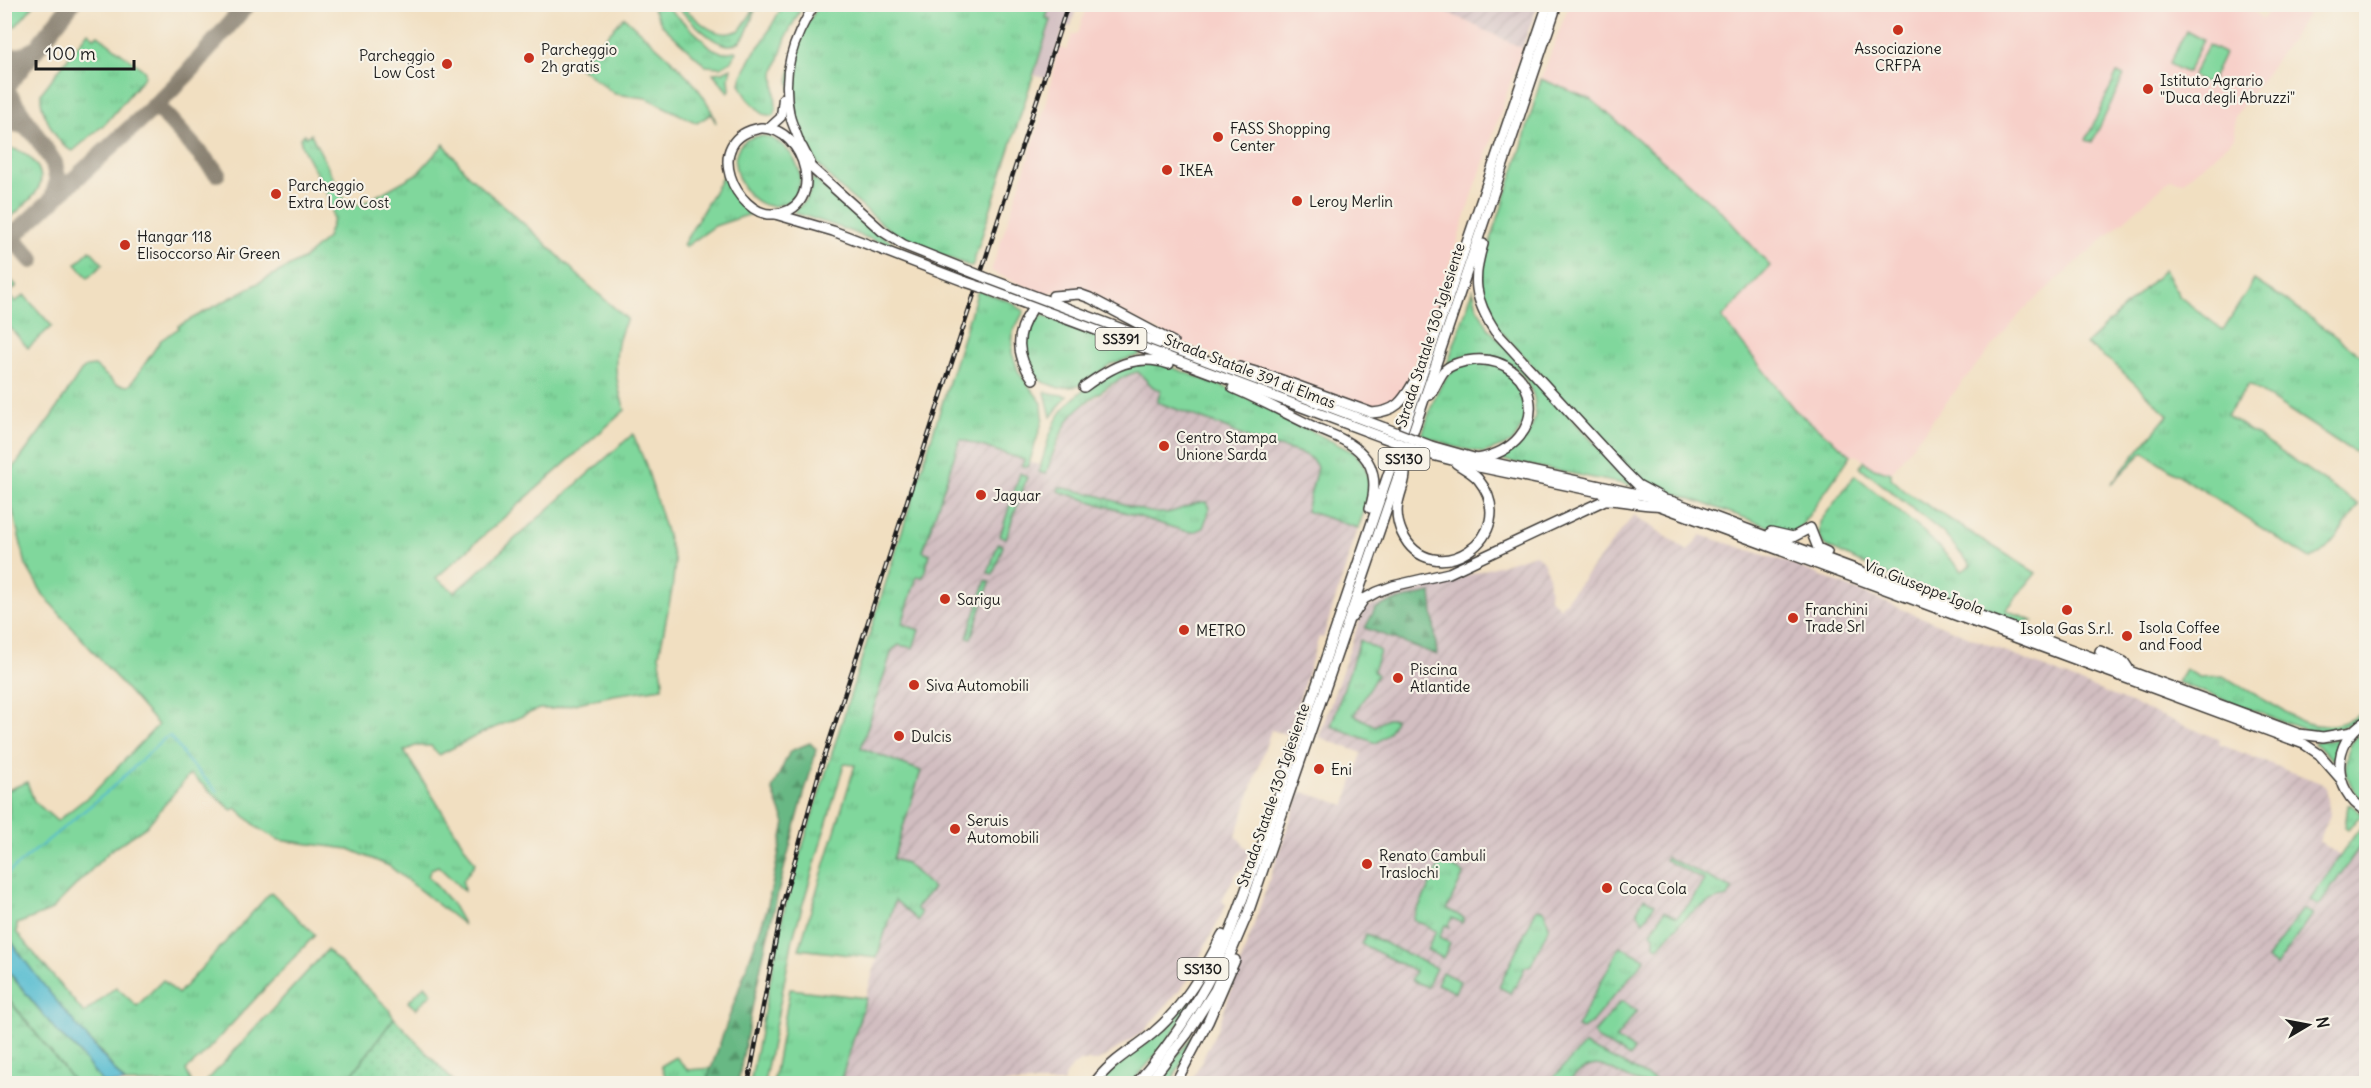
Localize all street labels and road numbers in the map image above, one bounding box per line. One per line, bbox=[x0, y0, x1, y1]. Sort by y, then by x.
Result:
street label: Strada Statale 130 Iglesiente bbox=[1391, 240, 1469, 430]
road number: SS391 bbox=[1096, 328, 1146, 350]
street label: Strada Statale 391 di Elmas bbox=[1162, 330, 1339, 413]
road number: SS130 bbox=[1378, 448, 1430, 470]
street label: Via Giuseppe Igola bbox=[1862, 555, 1987, 619]
street label: Strada Statale 130 Iglesiente bbox=[1233, 701, 1313, 889]
road number: SS130 bbox=[1178, 958, 1228, 980]

